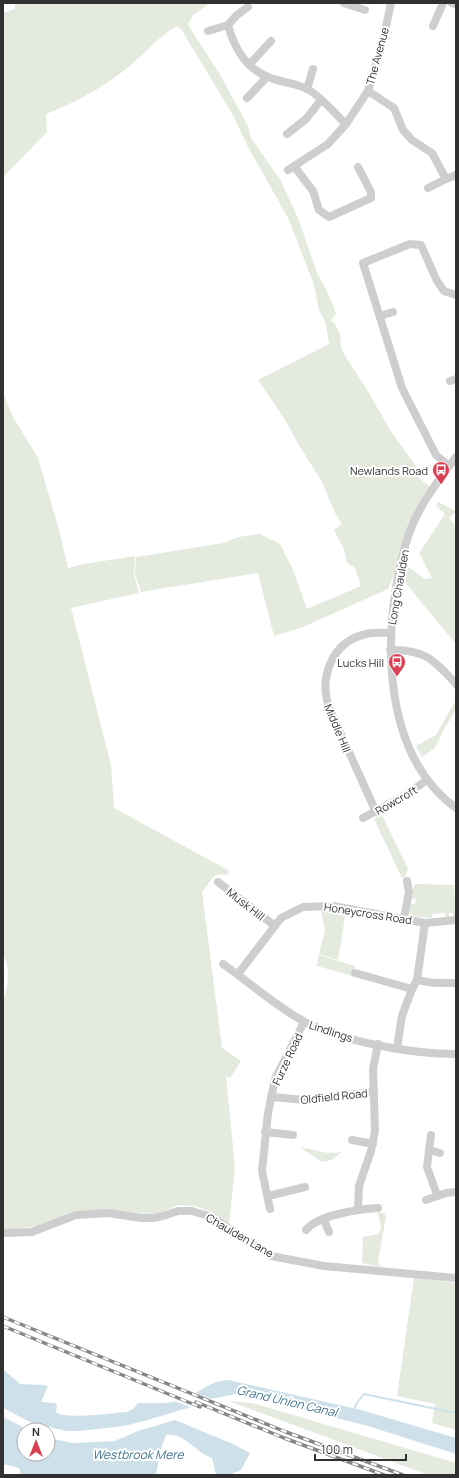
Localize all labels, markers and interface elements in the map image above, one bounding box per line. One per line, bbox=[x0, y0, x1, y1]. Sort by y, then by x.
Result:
street label: The Avenue bbox=[362, 25, 392, 87]
bus stop icon: Newlands Road bbox=[431, 460, 451, 485]
place label: Newlands Road bbox=[350, 463, 428, 478]
street label: Long Chaulden bbox=[384, 548, 412, 626]
bus stop icon: Lucks Hill bbox=[387, 652, 407, 677]
place label: Lucks Hill bbox=[337, 655, 384, 670]
street label: Middle Hill bbox=[321, 701, 355, 755]
street label: Rowcroft bbox=[372, 782, 420, 818]
street label: Musk Hill bbox=[224, 884, 268, 924]
street label: Honeycross Road bbox=[323, 899, 413, 927]
street label: Lindlings bbox=[307, 1017, 355, 1045]
street label: Furze Road bbox=[268, 1030, 306, 1088]
street label: Oldfield Road bbox=[300, 1085, 368, 1107]
street label: Chaulden Lane bbox=[203, 1210, 277, 1261]
water label: Grand Union Canal bbox=[235, 1381, 341, 1421]
north arrow bbox=[16, 1422, 56, 1462]
text: N bbox=[32, 1424, 40, 1439]
scale bar bbox=[315, 1436, 406, 1462]
text: 100 m bbox=[321, 1441, 353, 1458]
water label: Westbrook Mere bbox=[93, 1446, 184, 1463]

